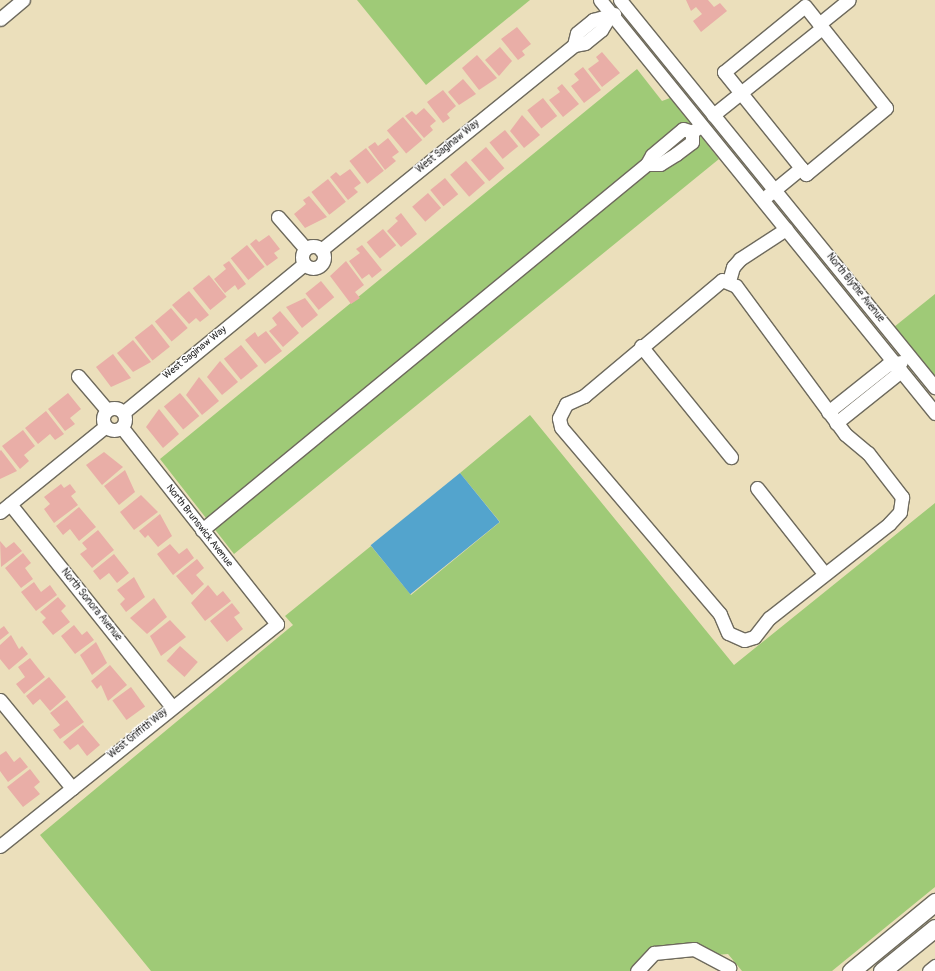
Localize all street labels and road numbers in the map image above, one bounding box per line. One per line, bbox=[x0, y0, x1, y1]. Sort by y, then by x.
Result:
street label: West Saginaw Way bbox=[414, 118, 482, 176]
street label: North Blythe Avenue bbox=[823, 251, 887, 325]
street label: West Saginaw Way bbox=[161, 324, 229, 382]
street label: North Brunswick Avenue bbox=[163, 482, 235, 570]
street label: North Sonora Avenue bbox=[58, 566, 124, 644]
street label: West Griffith Way bbox=[106, 706, 170, 762]

